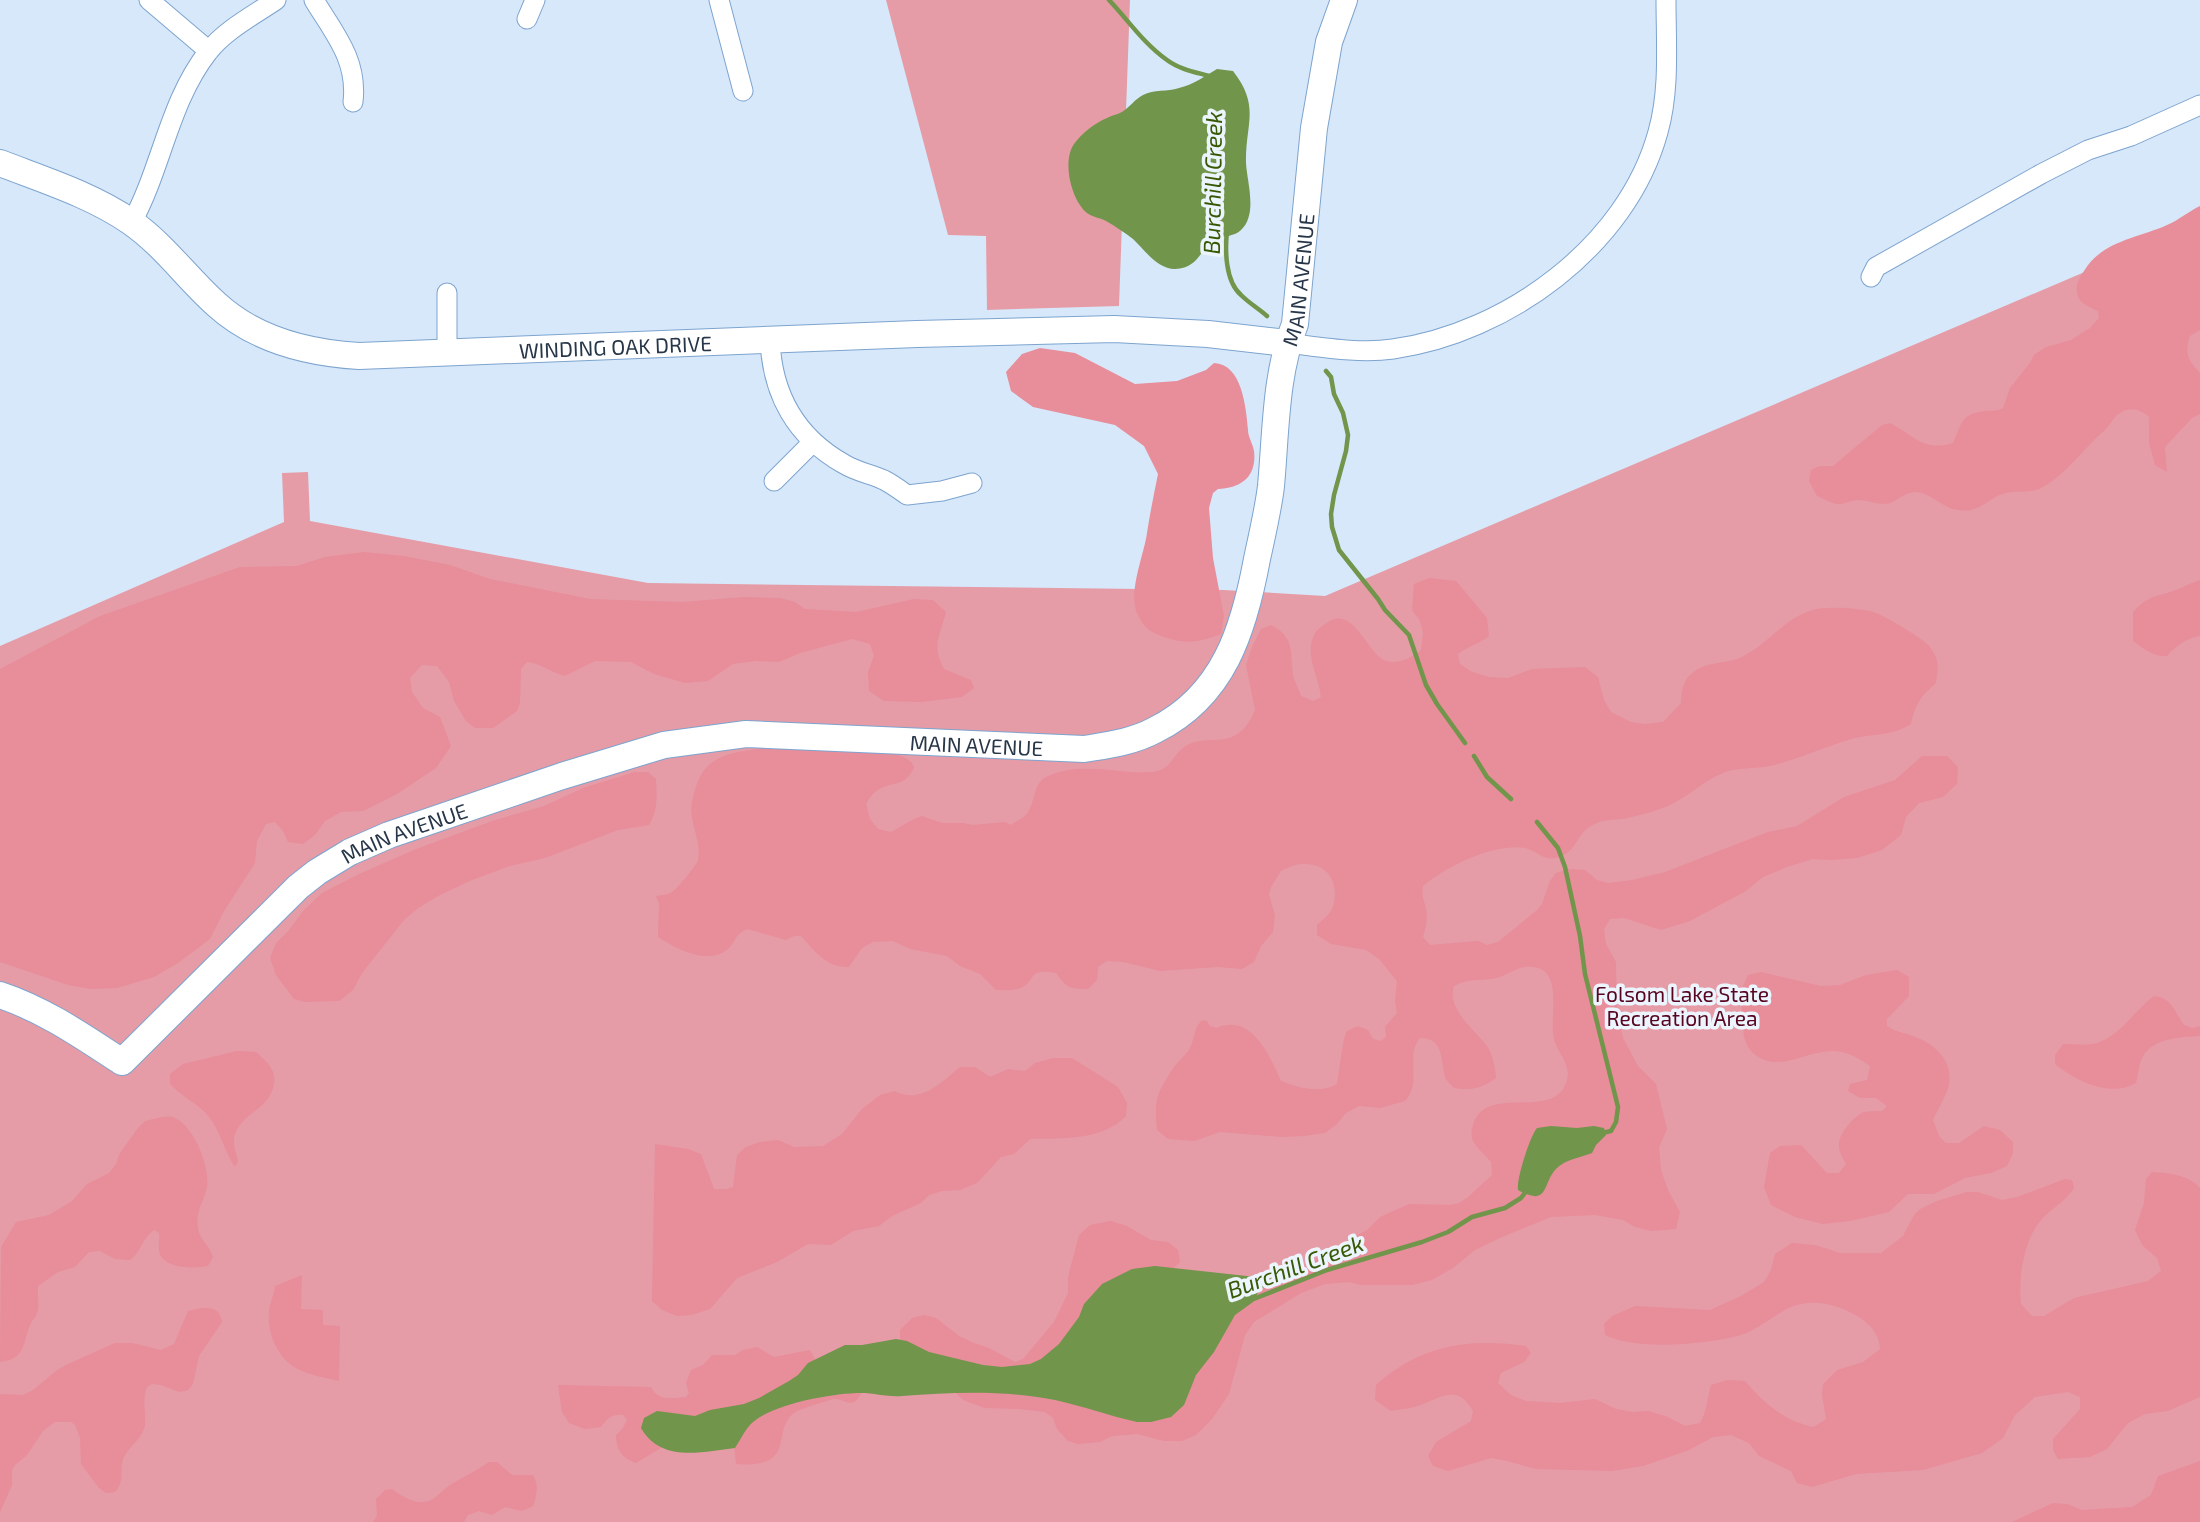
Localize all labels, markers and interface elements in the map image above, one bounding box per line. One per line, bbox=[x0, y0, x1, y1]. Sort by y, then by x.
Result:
water label: Burchill Creek bbox=[1197, 111, 1227, 255]
street label: MAIN AVENUE bbox=[1276, 212, 1318, 349]
street label: WINDING OAK DRIVE bbox=[518, 330, 712, 362]
street label: MAIN AVENUE bbox=[909, 729, 1044, 760]
street label: MAIN AVENUE bbox=[336, 797, 470, 868]
park label: Folsom Lake State Recreation Area bbox=[1595, 981, 1769, 1030]
water label: Burchill Creek bbox=[1223, 1228, 1367, 1304]

